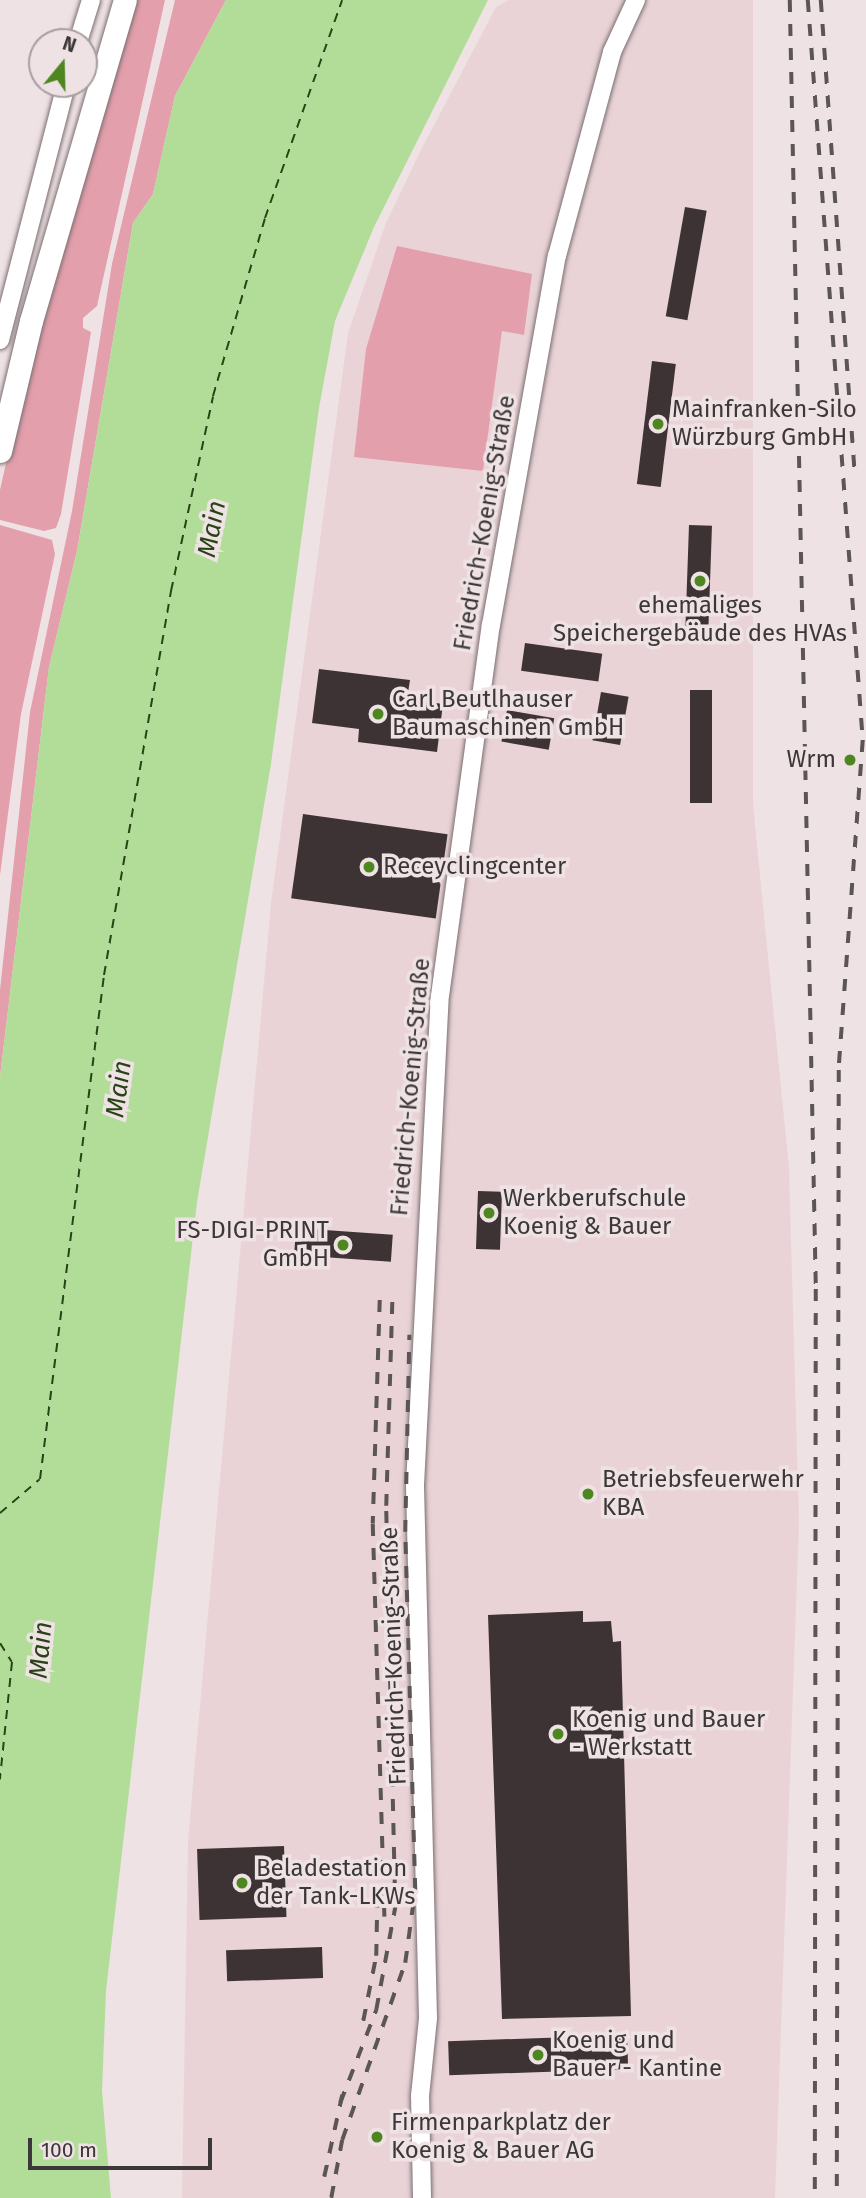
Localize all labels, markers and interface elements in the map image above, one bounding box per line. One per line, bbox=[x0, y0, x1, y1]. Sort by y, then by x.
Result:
north arrow bbox=[28, 28, 98, 98]
text: N bbox=[60, 32, 79, 57]
street label: Friedrich-Koenig-Straße bbox=[448, 393, 522, 653]
place label: Mainfranken-Silo Würzburg GmbH bbox=[672, 396, 857, 452]
marker: Mainfranken-Silo Würzburg GmbH bbox=[650, 416, 666, 432]
water label: Main bbox=[191, 498, 233, 560]
marker: ehemaliges Speichergebäude des HVAs bbox=[692, 573, 708, 589]
place label: ehemaliges Speichergebäude des HVAs bbox=[553, 592, 847, 648]
place label: Carl Beutlhauser Baumaschinen GmbH bbox=[392, 686, 624, 742]
marker: Carl Beutlhauser Baumaschinen GmbH bbox=[370, 706, 386, 722]
place label: Wrm bbox=[786, 746, 836, 774]
marker: Wrm bbox=[842, 752, 858, 768]
place label: Receyclingcenter bbox=[383, 853, 566, 881]
marker: Receyclingcenter bbox=[361, 859, 377, 875]
street label: Friedrich-Koenig-Straße bbox=[385, 957, 437, 1217]
water label: Main bbox=[100, 1059, 138, 1119]
place label: Werkberufschule Koenig & Bauer bbox=[503, 1185, 686, 1241]
marker: Werkberufschule Koenig & Bauer bbox=[481, 1205, 497, 1221]
place label: FS-DIGI-PRINT GmbH bbox=[176, 1217, 329, 1273]
marker: FS-DIGI-PRINT GmbH bbox=[335, 1237, 351, 1253]
place label: Betriebsfeuerwehr KBA bbox=[602, 1466, 804, 1522]
marker: Betriebsfeuerwehr KBA bbox=[580, 1486, 596, 1502]
street label: Friedrich-Koenig-Straße bbox=[375, 1526, 413, 1786]
water label: Main bbox=[23, 1620, 59, 1680]
place label: Koenig und Bauer - Werkstatt bbox=[572, 1706, 765, 1762]
marker: Koenig und Bauer - Werkstatt bbox=[550, 1726, 566, 1742]
place label: Beladestation der Tank-LKWs bbox=[256, 1855, 415, 1911]
marker: Beladestation der Tank-LKWs bbox=[234, 1875, 250, 1891]
place label: Koenig und Bauer - Kantine bbox=[552, 2027, 722, 2083]
marker: Koenig und Bauer - Kantine bbox=[530, 2047, 546, 2063]
place label: Firmenparkplatz der Koenig & Bauer AG bbox=[391, 2109, 611, 2165]
scale bar bbox=[32, 2124, 215, 2168]
marker: Firmenparkplatz der Koenig & Bauer AG bbox=[369, 2129, 385, 2145]
text: 100 m bbox=[41, 2137, 97, 2163]

